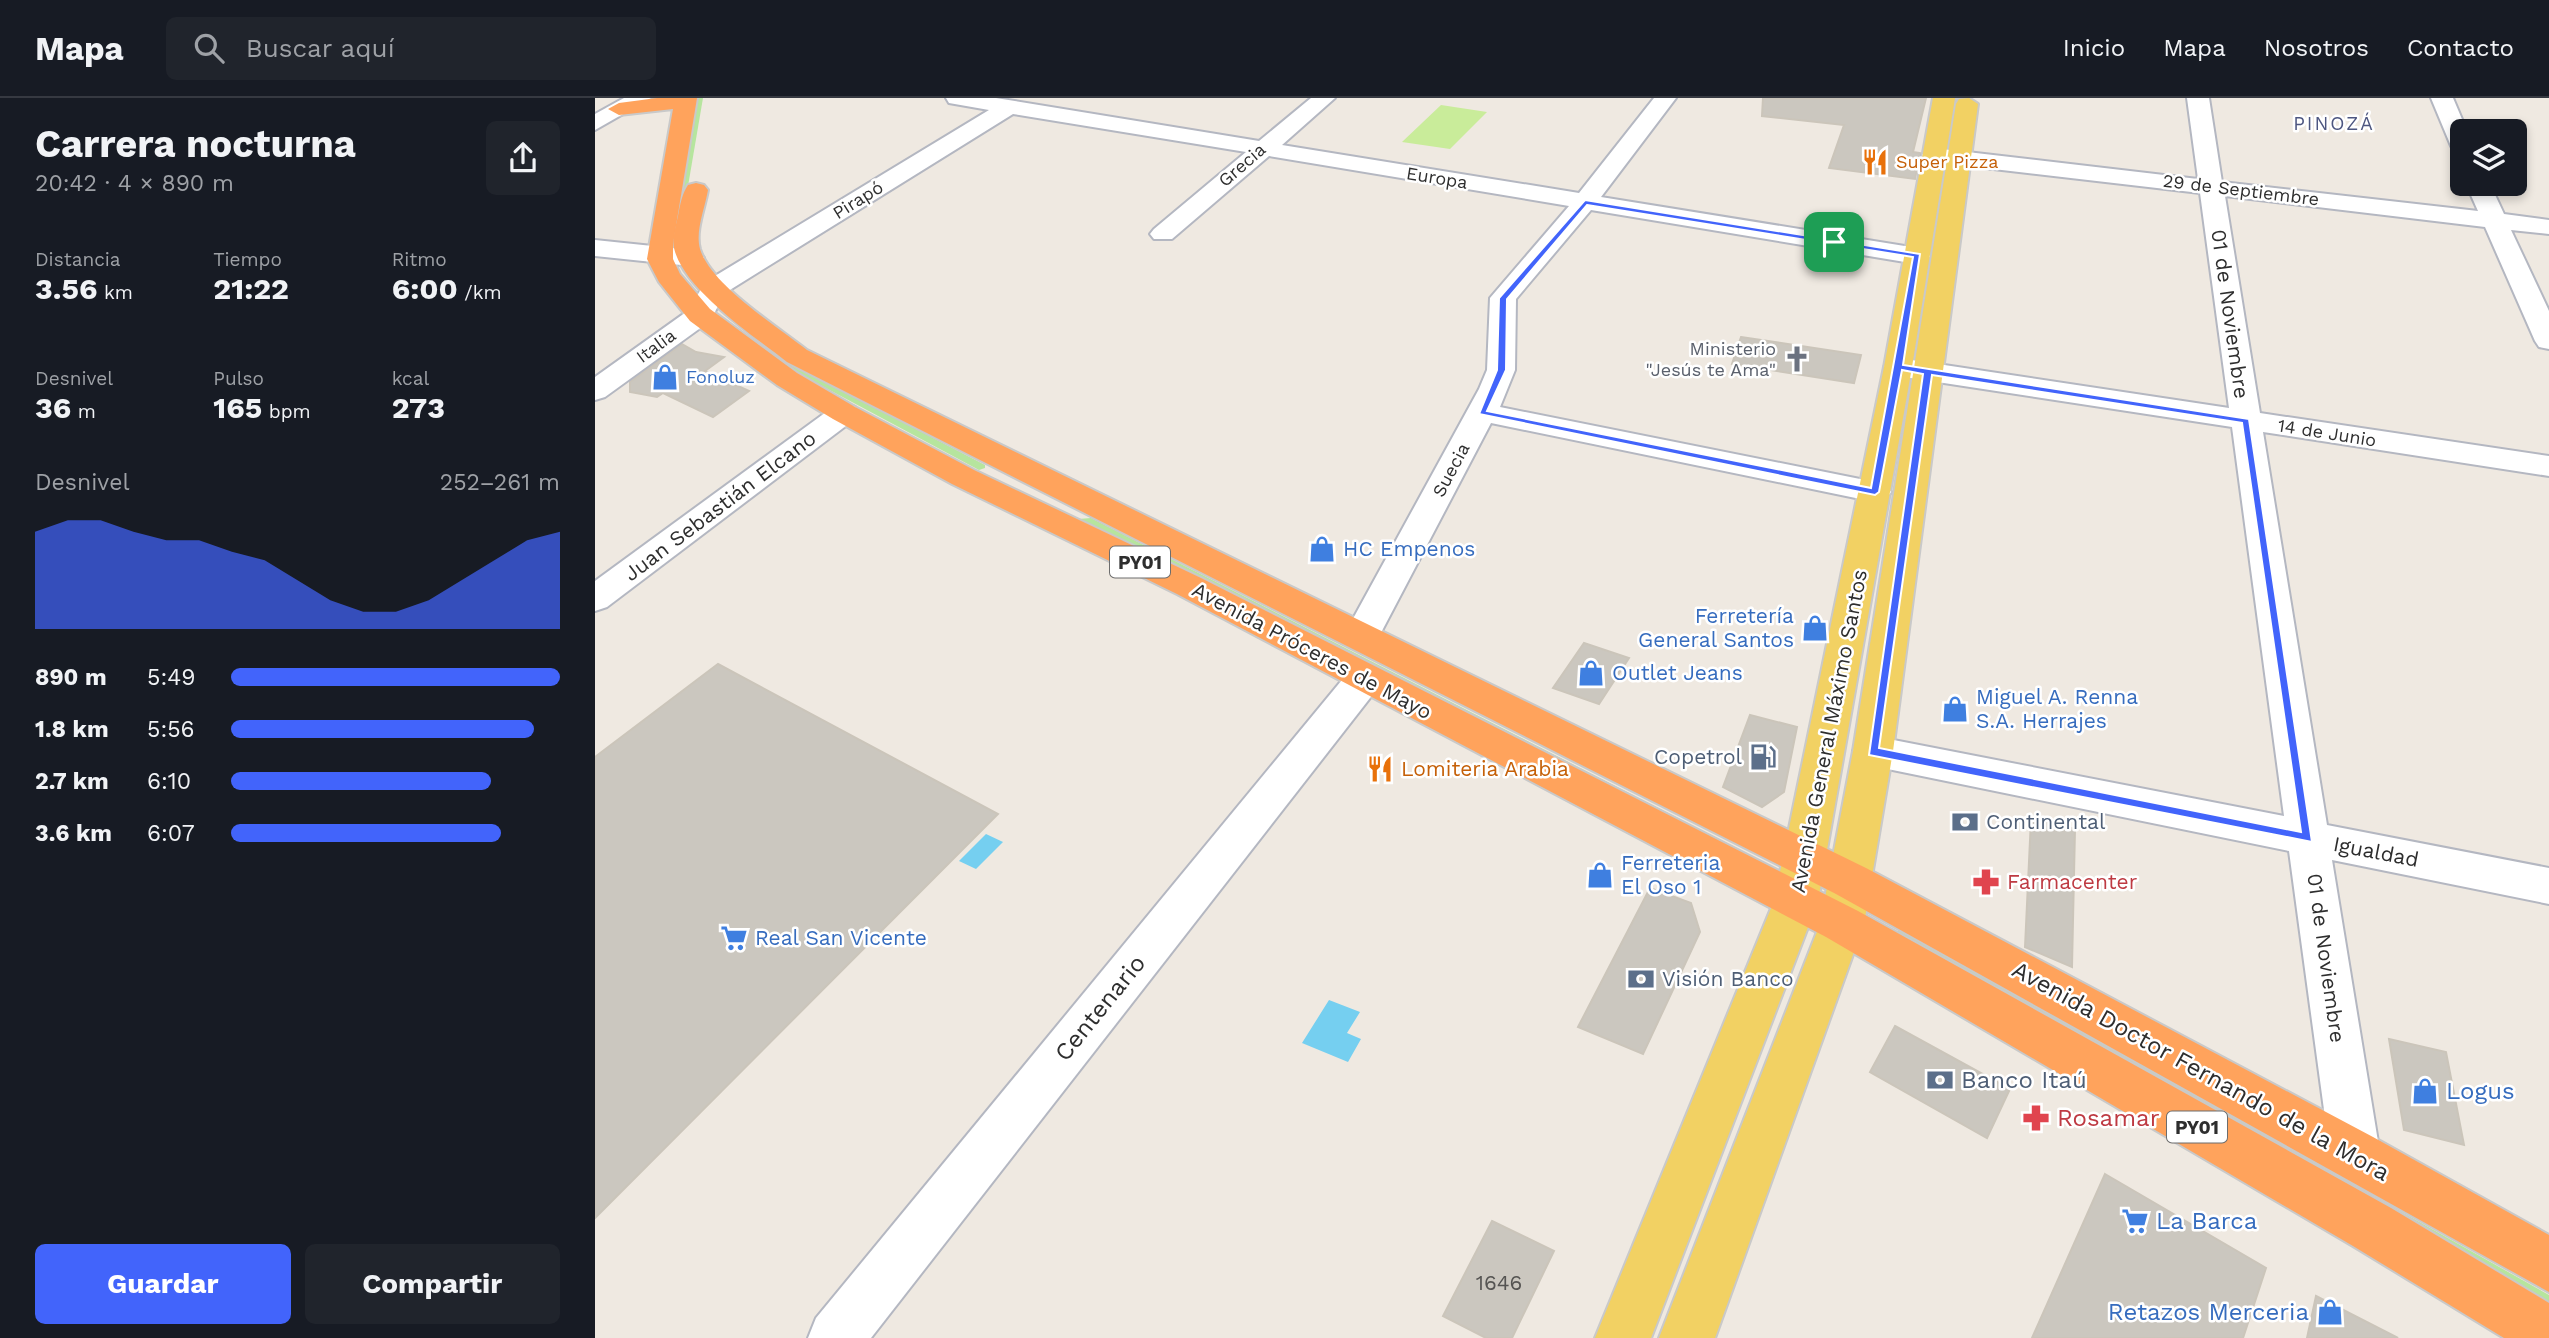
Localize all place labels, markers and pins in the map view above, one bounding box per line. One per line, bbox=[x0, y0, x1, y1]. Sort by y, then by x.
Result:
restaurant icon: Super Pizza bbox=[1860, 147, 1890, 177]
place label: Super Pizza bbox=[1896, 151, 1998, 172]
pin bbox=[1804, 212, 1864, 272]
place label: Ministerio "Jesús te Ama" bbox=[1646, 338, 1776, 380]
church icon: Ministerio "Jesús te Ama" bbox=[1782, 344, 1812, 374]
shop icon: Fonoluz bbox=[650, 362, 680, 392]
place label: Fonoluz bbox=[686, 366, 755, 387]
shop icon: HC Empenos bbox=[1307, 534, 1337, 564]
place label: HC Empenos bbox=[1343, 536, 1475, 561]
place label: Ferretería General Santos bbox=[1638, 603, 1794, 652]
shop icon: Ferretería General Santos bbox=[1800, 613, 1830, 643]
shop icon: Outlet Jeans bbox=[1576, 658, 1606, 688]
place label: Outlet Jeans bbox=[1612, 660, 1743, 685]
place label: Miguel A. Renna S.A. Herrajes bbox=[1976, 684, 2138, 733]
shop icon: Miguel A. Renna S.A. Herrajes bbox=[1940, 694, 1970, 724]
fuel station icon: Copetrol bbox=[1748, 742, 1778, 772]
place label: Copetrol bbox=[1654, 744, 1743, 769]
restaurant icon: Lomiteria Arabia bbox=[1365, 754, 1395, 784]
place label: Lomiteria Arabia bbox=[1401, 756, 1569, 781]
bank icon: Continental bbox=[1950, 807, 1980, 837]
place label: Continental bbox=[1986, 809, 2106, 834]
place label: Ferreteria El Oso 1 bbox=[1621, 850, 1720, 899]
shop icon: Ferreteria El Oso 1 bbox=[1585, 860, 1615, 890]
pharmacy icon: Farmacenter bbox=[1971, 867, 2001, 897]
place label: Farmacenter bbox=[2007, 869, 2138, 894]
supermarket icon: Real San Vicente bbox=[719, 923, 749, 953]
place label: Real San Vicente bbox=[755, 925, 927, 950]
bank icon: Visión Banco bbox=[1626, 964, 1656, 994]
place label: Visión Banco bbox=[1662, 966, 1794, 991]
bank icon: Banco Itaú bbox=[1925, 1065, 1955, 1095]
place label: Banco Itaú bbox=[1961, 1066, 2087, 1094]
shop icon: Logus bbox=[2410, 1076, 2440, 1106]
place label: Logus bbox=[2446, 1077, 2515, 1105]
pharmacy icon: Rosamar bbox=[2021, 1103, 2051, 1133]
place label: Rosamar bbox=[2057, 1104, 2160, 1132]
supermarket icon: La Barca bbox=[2120, 1206, 2150, 1236]
place label: La Barca bbox=[2156, 1207, 2257, 1235]
shop icon: Retazos Merceria bbox=[2315, 1297, 2345, 1327]
place label: Retazos Merceria bbox=[2108, 1298, 2309, 1326]

